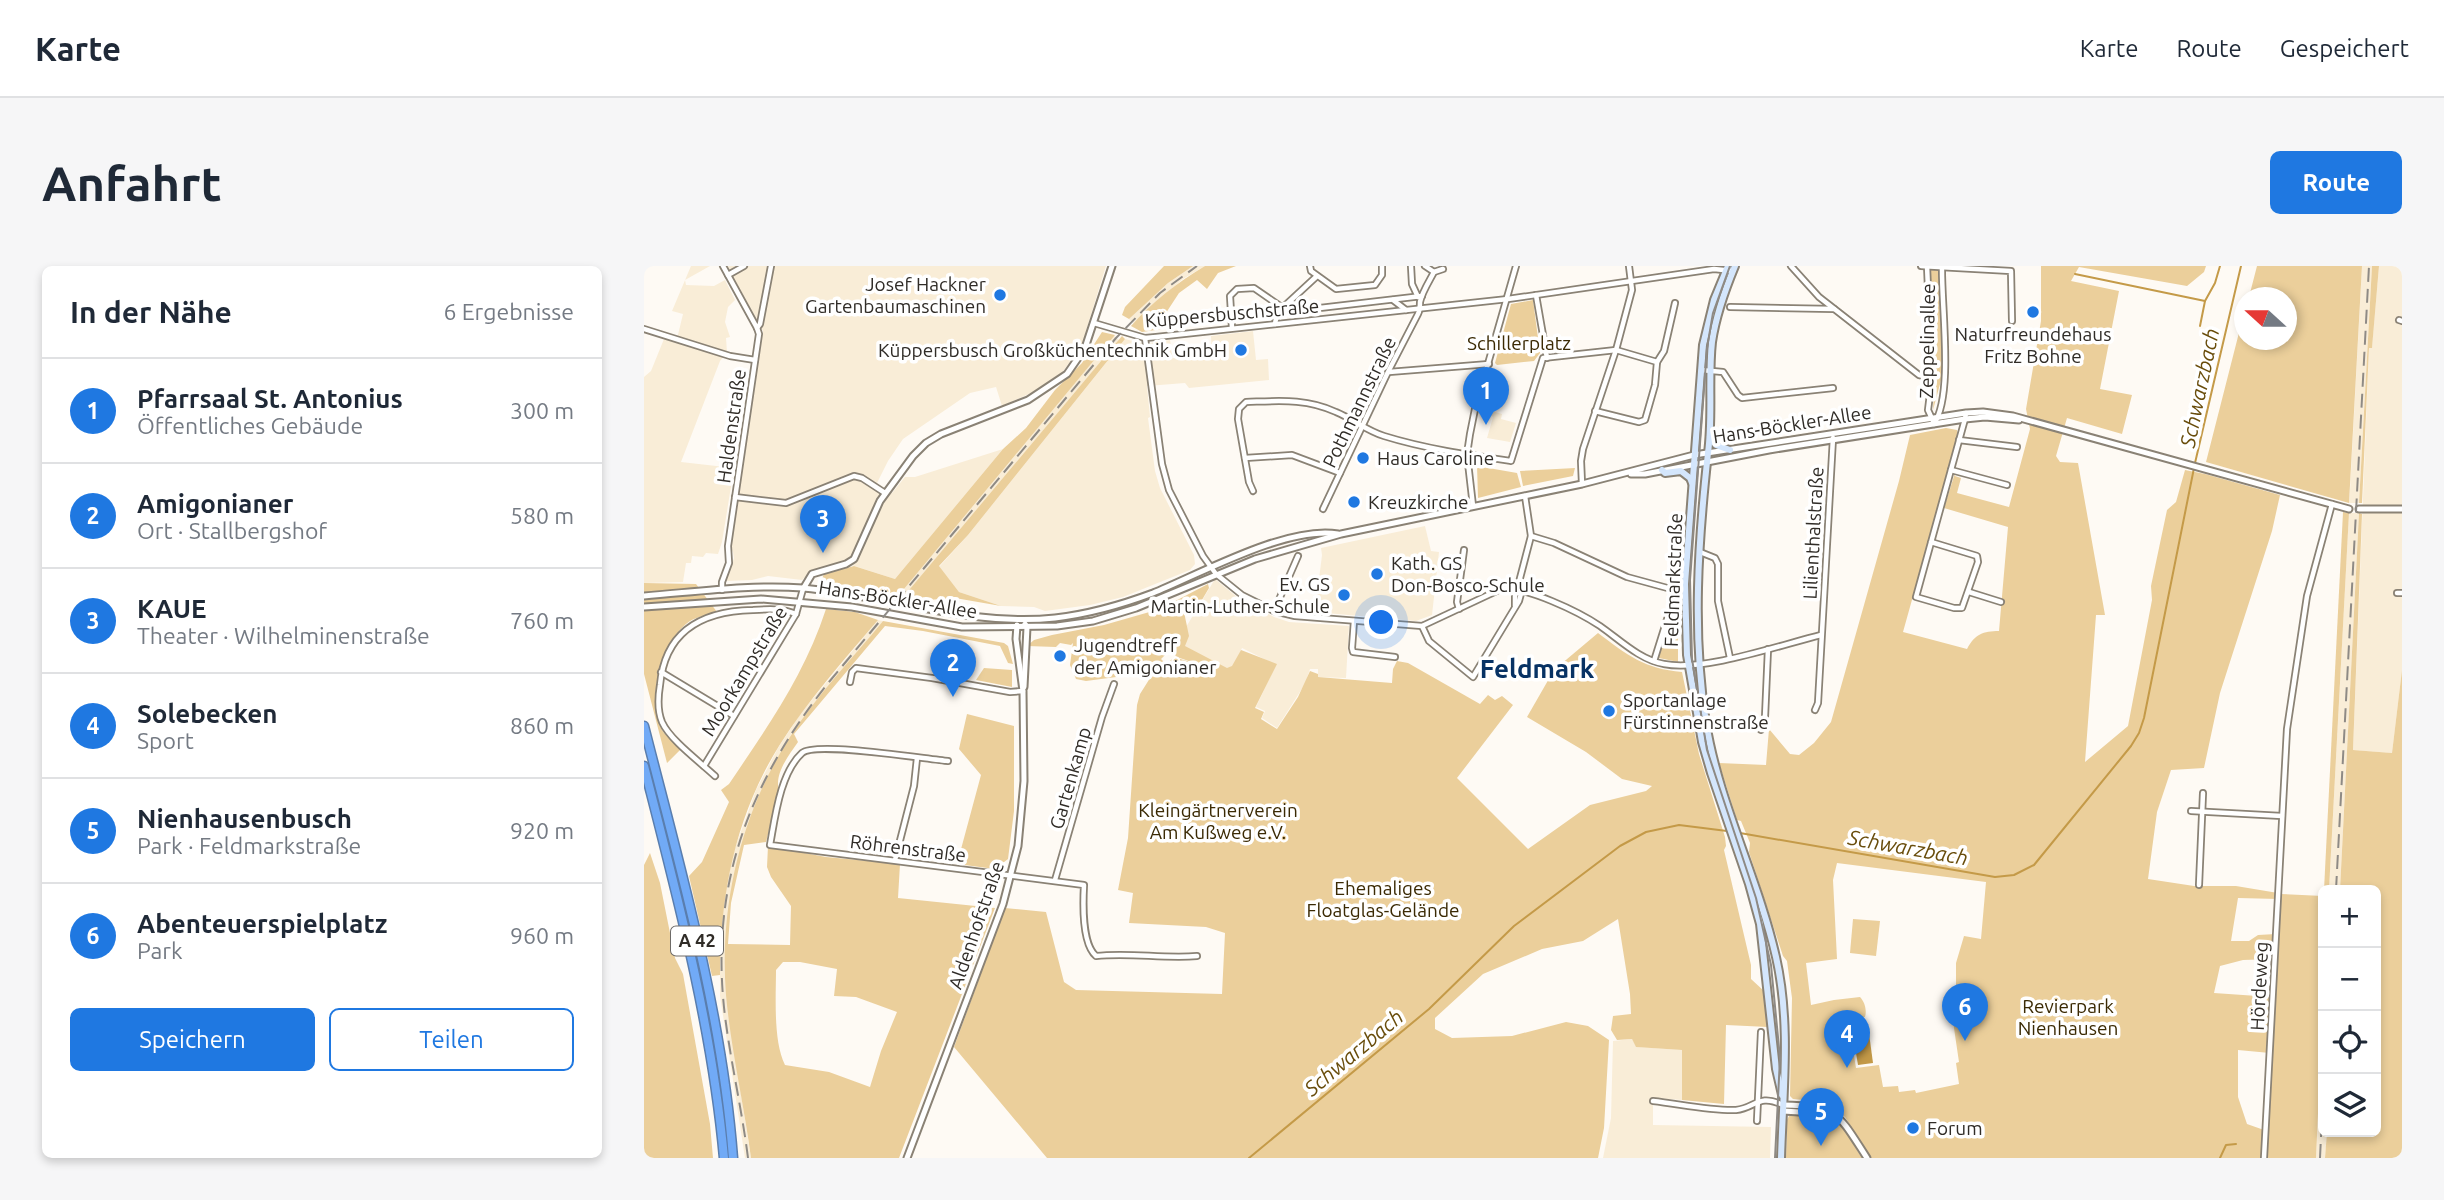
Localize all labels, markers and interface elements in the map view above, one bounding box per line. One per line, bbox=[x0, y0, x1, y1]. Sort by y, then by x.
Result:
text: Karte bbox=[35, 30, 121, 67]
text: Karte bbox=[2080, 35, 2138, 62]
text: Route bbox=[2176, 35, 2242, 62]
text: Gespeichert bbox=[2280, 35, 2409, 62]
button: Route bbox=[2270, 151, 2402, 214]
text: Anfahrt bbox=[42, 155, 222, 210]
place label: Josef Hackner Gartenbaumaschinen bbox=[805, 273, 986, 317]
street label: Zeppelinallee bbox=[1915, 283, 1939, 399]
marker: Josef Hackner Gartenbaumaschinen bbox=[992, 287, 1008, 303]
north arrow bbox=[2234, 287, 2297, 350]
street label: Küppersbuschstraße bbox=[1144, 294, 1320, 332]
text: In der Nähe bbox=[70, 295, 232, 329]
text: 6 Ergebnisse bbox=[443, 299, 574, 324]
marker: Naturfreundehaus Fritz Bohne bbox=[2025, 304, 2041, 320]
place label: Naturfreundehaus Fritz Bohne bbox=[1955, 323, 2111, 367]
water label: Schwarzbach bbox=[2174, 326, 2223, 451]
park label: Schillerplatz bbox=[1467, 332, 1571, 354]
street label: Pothmannstraße bbox=[1318, 333, 1400, 471]
place label: Küppersbusch Großküchentechnik GmbH bbox=[878, 339, 1227, 361]
marker: Küppersbusch Großküchentechnik GmbH bbox=[1233, 342, 1249, 358]
pin: 1 bbox=[1463, 367, 1509, 425]
street label: Haldenstraße bbox=[712, 368, 750, 484]
text: Pfarrsaal St. Antonius bbox=[137, 384, 403, 413]
text: 1 bbox=[87, 398, 99, 423]
text: 300 m bbox=[510, 398, 574, 423]
street label: Hans-Böckler-Allee bbox=[1711, 401, 1873, 447]
text: Öffentliches Gebäude bbox=[137, 413, 363, 438]
place label: Haus Caroline bbox=[1377, 447, 1494, 469]
marker: Haus Caroline bbox=[1355, 450, 1371, 466]
street label: Lilienthalstraße bbox=[1799, 466, 1827, 600]
text: Amigonianer bbox=[137, 489, 293, 518]
place label: Kreuzkirche bbox=[1368, 491, 1468, 513]
marker: Kreuzkirche bbox=[1346, 494, 1362, 510]
pin: 3 bbox=[800, 495, 846, 553]
text: 2 bbox=[87, 503, 99, 528]
text: 580 m bbox=[510, 503, 574, 528]
street label: Feldmarkstraße bbox=[1660, 513, 1686, 647]
text: Ort · Stallbergshof bbox=[137, 518, 327, 543]
place label: Kath. GS Don-Bosco-Schule bbox=[1391, 552, 1545, 596]
marker: Kath. GS Don-Bosco-Schule bbox=[1369, 566, 1385, 582]
place label: Ev. GS Martin-Luther-Schule bbox=[1150, 573, 1330, 617]
street label: Hans-Böckler-Allee bbox=[817, 576, 979, 622]
marker: Ev. GS Martin-Luther-Schule bbox=[1336, 587, 1352, 603]
text: KAUE bbox=[137, 594, 207, 623]
street label: Moorkampstraße bbox=[697, 602, 791, 740]
your location bbox=[1364, 605, 1398, 639]
text: 3 bbox=[87, 608, 99, 633]
text: 760 m bbox=[510, 608, 574, 633]
text: Theater · Wilhelminenstraße bbox=[137, 623, 430, 648]
place label: Jugendtreff der Amigonianer bbox=[1074, 634, 1216, 678]
pin: 2 bbox=[930, 639, 976, 697]
marker: Jugendtreff der Amigonianer bbox=[1052, 648, 1068, 664]
district label: Feldmark bbox=[1480, 654, 1595, 683]
place label: Sportanlage Fürstinnenstraße bbox=[1623, 689, 1769, 733]
text: Solebecken bbox=[137, 699, 278, 728]
marker: Sportanlage Fürstinnenstraße bbox=[1601, 703, 1617, 719]
text: 4 bbox=[87, 713, 99, 738]
text: 860 m bbox=[510, 713, 574, 738]
street label: Gartenkamp bbox=[1045, 724, 1095, 832]
text: Sport bbox=[137, 728, 194, 753]
park label: Kleingärtnerverein Am Kußweg e.V. bbox=[1138, 799, 1298, 843]
text: Nienhausenbusch bbox=[137, 804, 352, 833]
text: 5 bbox=[87, 818, 99, 843]
text: 920 m bbox=[510, 818, 574, 843]
water label: Schwarzbach bbox=[1845, 825, 1970, 869]
street label: Röhrenstraße bbox=[849, 830, 967, 866]
text: Park · Feldmarkstraße bbox=[137, 833, 361, 858]
street label: Aldenhofstraße bbox=[944, 858, 1008, 992]
park label: Ehemaliges Floatglas-Gelände bbox=[1306, 877, 1460, 921]
map controls bbox=[2318, 885, 2381, 1137]
button: + bbox=[2318, 885, 2381, 948]
text: Abenteuerspielplatz bbox=[137, 909, 387, 938]
text: 6 bbox=[87, 923, 99, 948]
text: 960 m bbox=[510, 923, 574, 948]
road number: A 42 bbox=[671, 926, 723, 956]
text: Park bbox=[137, 938, 183, 963]
street label: Hördeweg bbox=[2246, 941, 2272, 1031]
button: − bbox=[2318, 948, 2381, 1011]
pin: 6 bbox=[1942, 983, 1988, 1041]
park label: Revierpark Nienhausen bbox=[2018, 995, 2118, 1039]
water label: Schwarzbach bbox=[1298, 1004, 1407, 1101]
button: Speichern bbox=[70, 1008, 315, 1071]
button: Teilen bbox=[329, 1008, 574, 1071]
pin: 4 bbox=[1824, 1010, 1870, 1068]
button: locate bbox=[2318, 1011, 2381, 1074]
button: layers bbox=[2318, 1074, 2381, 1137]
pin: 5 bbox=[1798, 1088, 1844, 1146]
place label: Forum bbox=[1927, 1117, 1983, 1139]
marker: Forum bbox=[1905, 1120, 1921, 1136]

